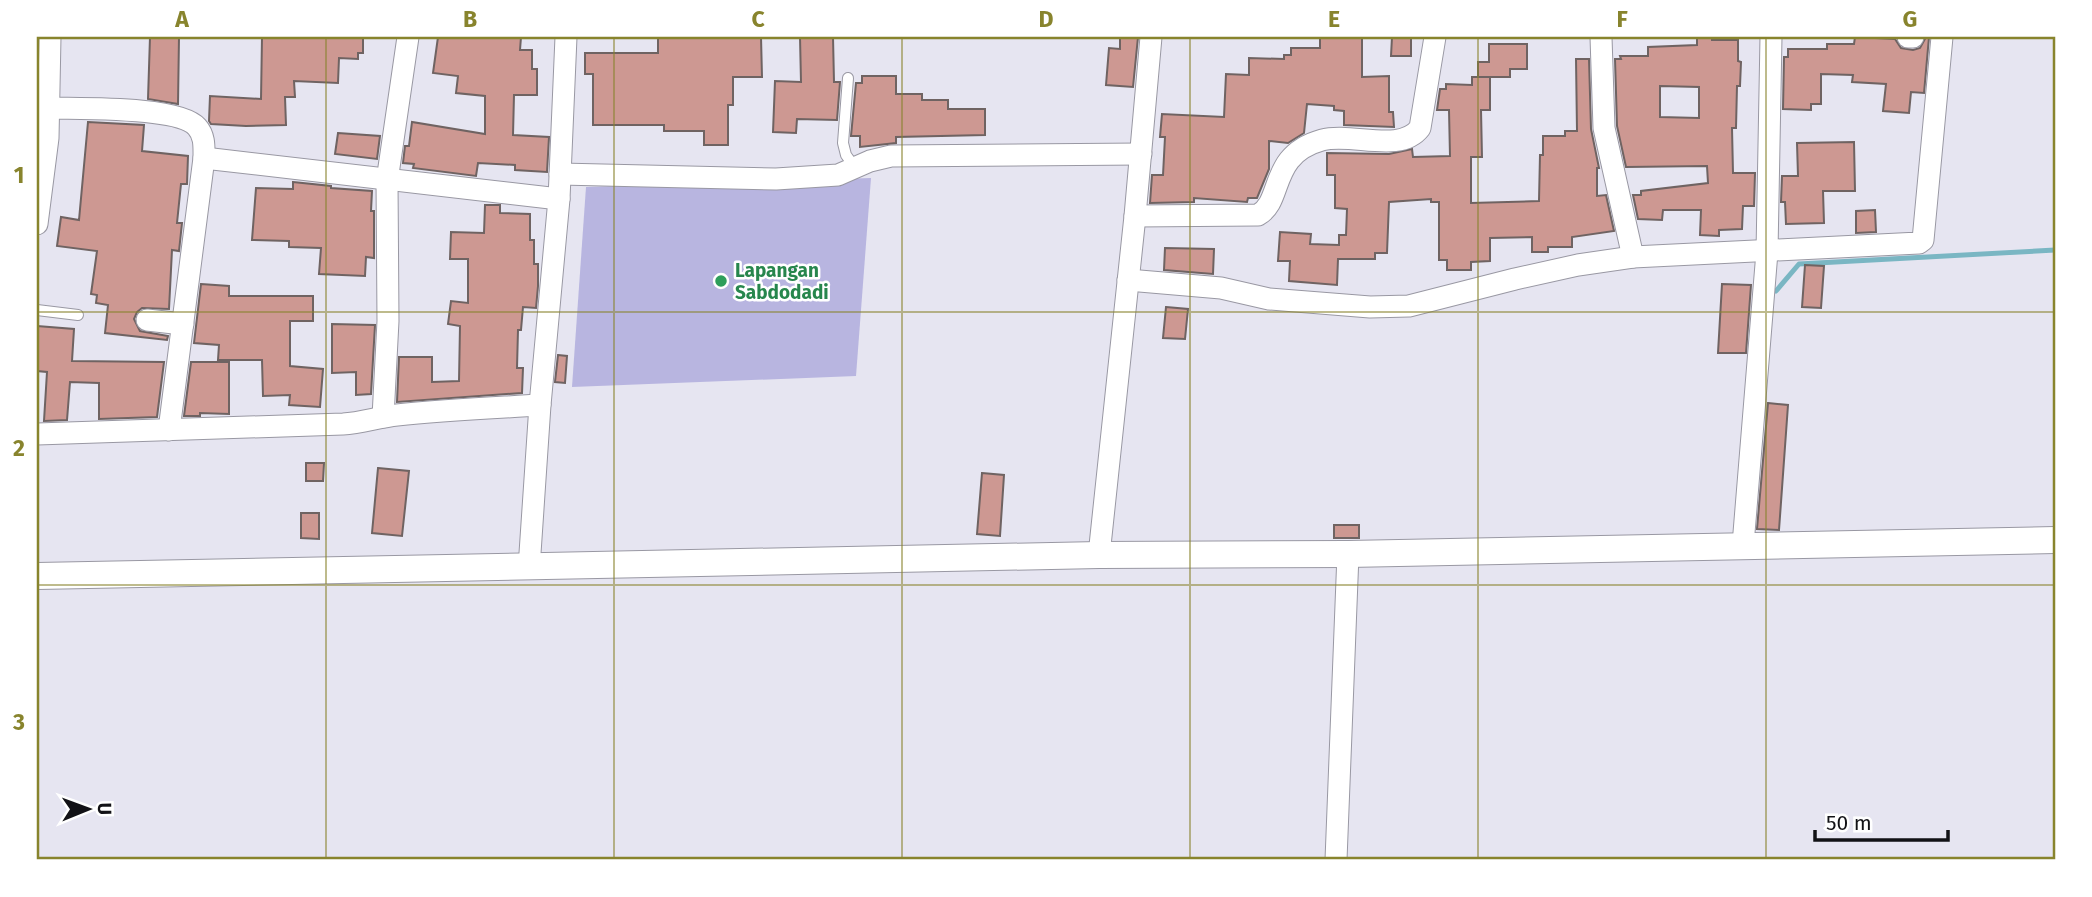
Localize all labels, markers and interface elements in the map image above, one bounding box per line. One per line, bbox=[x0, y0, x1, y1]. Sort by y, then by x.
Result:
text: A bbox=[174, 5, 189, 33]
text: B bbox=[463, 5, 477, 33]
text: C bbox=[751, 5, 765, 33]
text: D bbox=[1039, 5, 1054, 33]
text: E bbox=[1328, 5, 1340, 33]
text: F bbox=[1616, 5, 1628, 33]
text: G bbox=[1903, 5, 1917, 33]
text: 1 bbox=[14, 161, 24, 189]
place label: Lapangan Sabdodadi bbox=[735, 259, 829, 304]
marker: Lapangan Sabdodadi bbox=[713, 273, 729, 289]
text: 2 bbox=[13, 434, 25, 462]
text: 3 bbox=[12, 708, 25, 736]
north arrow bbox=[52, 774, 122, 844]
scale bar bbox=[1815, 799, 1948, 843]
text: U bbox=[93, 802, 116, 815]
text: 50 m bbox=[1826, 810, 1872, 836]

